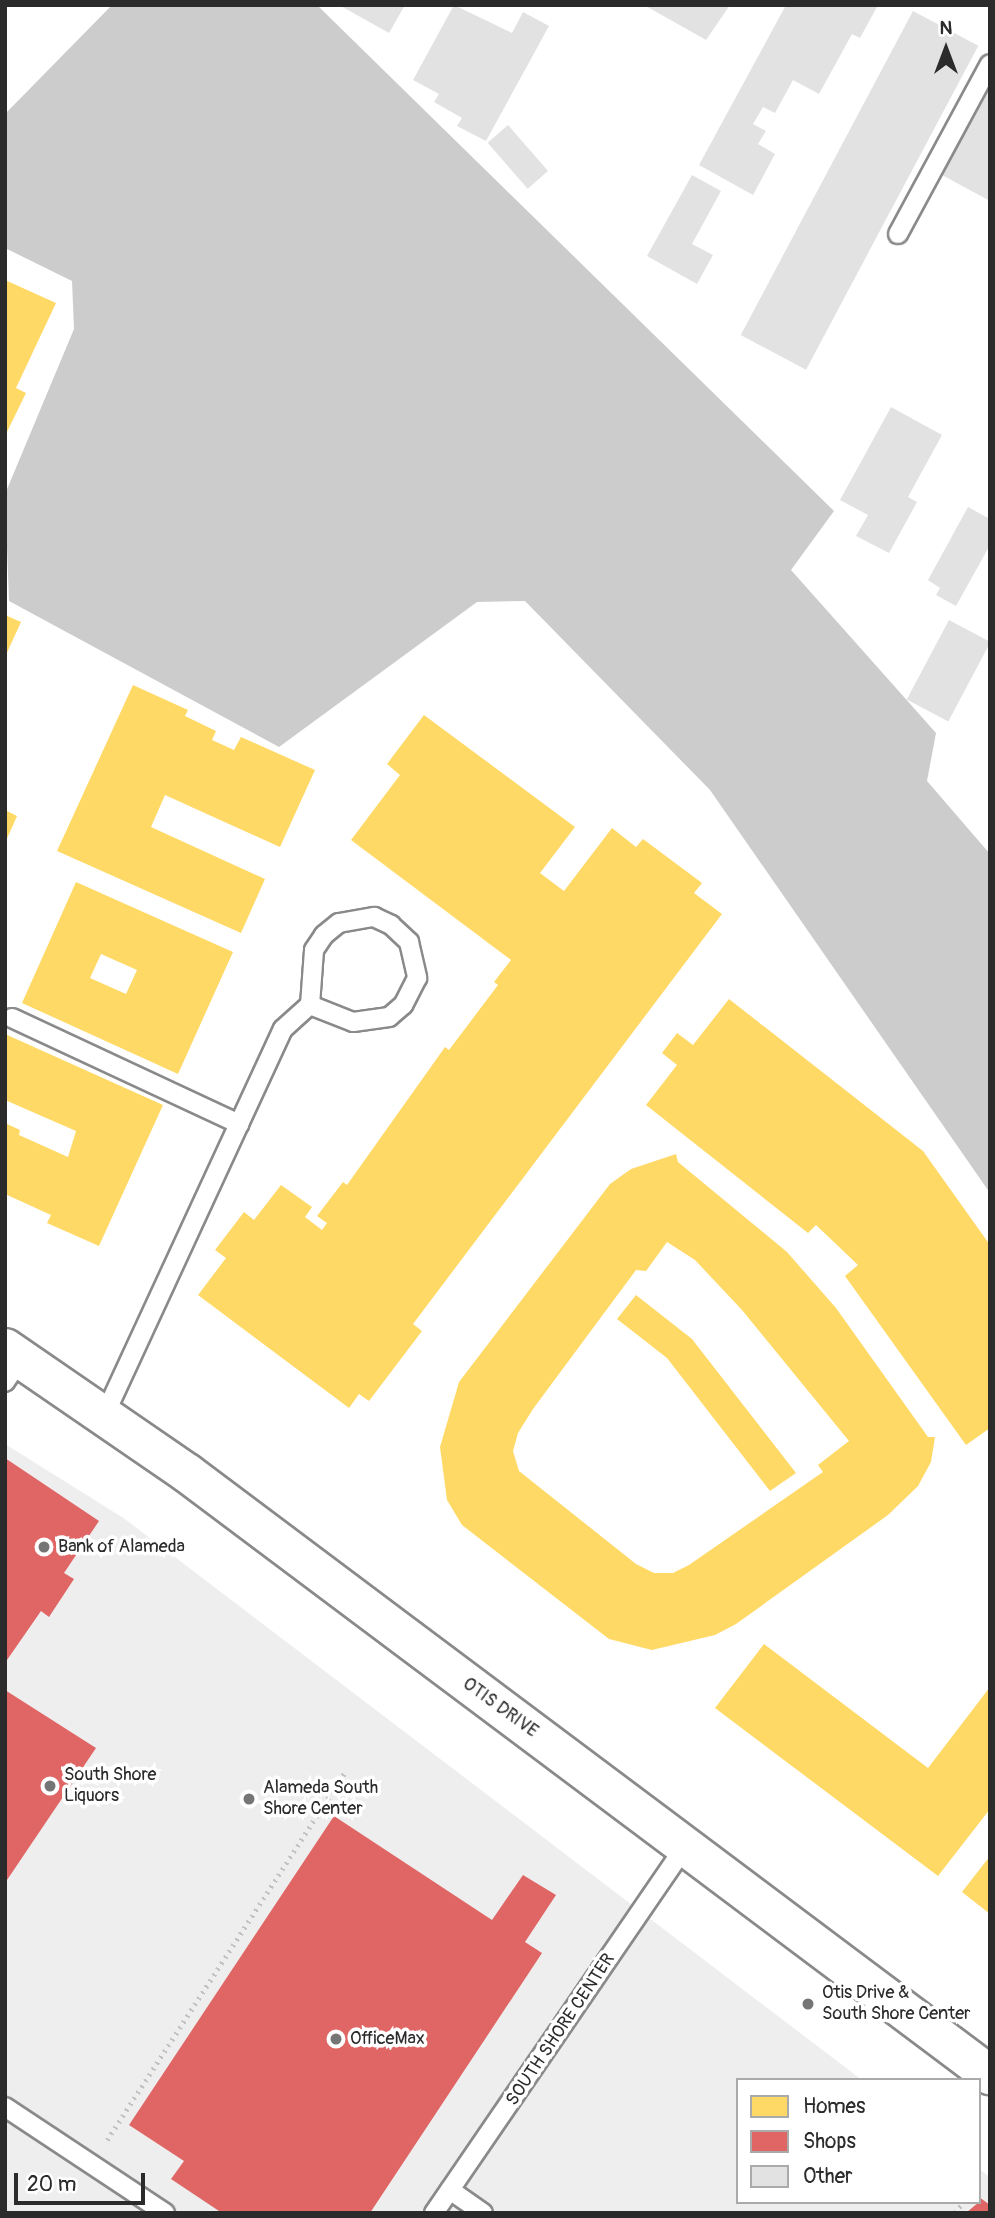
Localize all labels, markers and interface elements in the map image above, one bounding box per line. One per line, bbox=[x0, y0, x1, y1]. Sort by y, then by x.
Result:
north arrow bbox=[911, 14, 981, 84]
text: N bbox=[940, 16, 952, 40]
place label: Bank of Alameda bbox=[58, 1536, 185, 1558]
marker: Bank of Alameda bbox=[36, 1539, 52, 1555]
street label: OTIS DRIVE bbox=[458, 1673, 542, 1743]
place label: South Shore Liquors bbox=[64, 1765, 156, 1808]
marker: South Shore Liquors bbox=[42, 1778, 58, 1794]
place label: Alameda South Shore Center bbox=[263, 1778, 378, 1820]
marker: Alameda South Shore Center bbox=[241, 1791, 257, 1807]
street label: SOUTH SHORE CENTER bbox=[502, 1950, 620, 2110]
place label: Otis Drive & South Shore Center bbox=[822, 1983, 970, 2025]
marker: Otis Drive & South Shore Center bbox=[800, 1996, 816, 2012]
place label: OfficeMax bbox=[350, 2028, 425, 2050]
marker: OfficeMax bbox=[328, 2031, 344, 2047]
legend bbox=[736, 2078, 981, 2204]
text: Homes bbox=[803, 2093, 865, 2120]
text: Shops bbox=[803, 2128, 856, 2155]
scale bar bbox=[18, 2158, 149, 2202]
text: Other bbox=[803, 2163, 853, 2190]
text: 20 m bbox=[27, 2171, 76, 2198]

